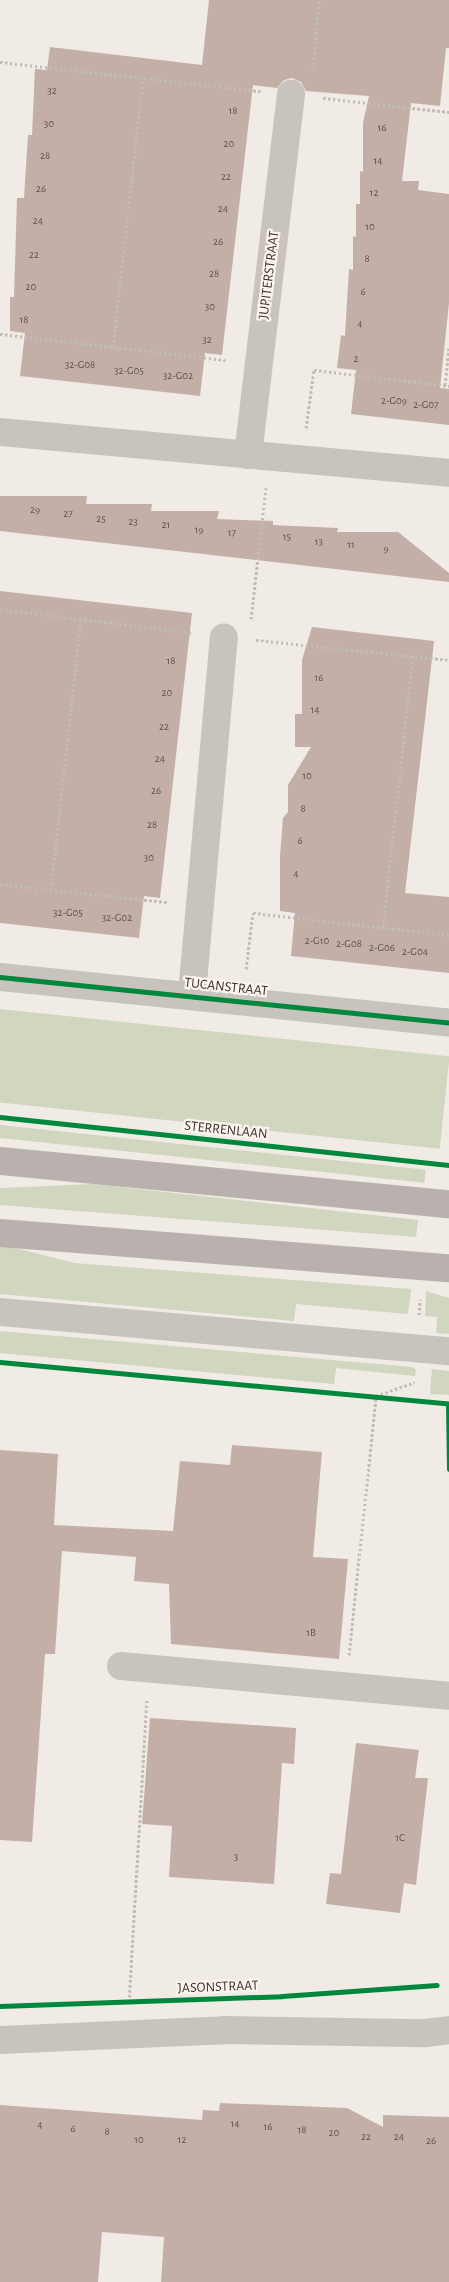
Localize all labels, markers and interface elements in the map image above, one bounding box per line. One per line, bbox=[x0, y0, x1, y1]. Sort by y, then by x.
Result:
house number: 32 bbox=[47, 84, 57, 98]
house number: 18 bbox=[229, 104, 237, 118]
house number: 30 bbox=[44, 117, 54, 131]
house number: 16 bbox=[378, 121, 386, 135]
house number: 20 bbox=[224, 137, 234, 151]
house number: 28 bbox=[40, 149, 50, 163]
house number: 14 bbox=[373, 154, 383, 168]
house number: 22 bbox=[221, 170, 231, 184]
house number: 26 bbox=[36, 182, 46, 196]
house number: 12 bbox=[370, 186, 378, 200]
house number: 24 bbox=[218, 202, 228, 216]
house number: 24 bbox=[33, 214, 43, 228]
house number: 10 bbox=[365, 220, 375, 234]
street label: JUPITERSTRAAT bbox=[255, 230, 283, 320]
house number: 26 bbox=[213, 235, 223, 249]
house number: 22 bbox=[29, 248, 39, 262]
house number: 8 bbox=[364, 252, 370, 266]
house number: 28 bbox=[209, 267, 219, 281]
house number: 20 bbox=[26, 280, 36, 294]
house number: 6 bbox=[360, 285, 366, 299]
house number: 30 bbox=[205, 300, 215, 314]
house number: 18 bbox=[20, 313, 28, 327]
house number: 4 bbox=[357, 317, 363, 331]
house number: 32 bbox=[202, 333, 212, 347]
house number: 2 bbox=[353, 352, 359, 366]
house number: 32-G08 bbox=[65, 358, 95, 372]
house number: 32-G05 bbox=[114, 364, 144, 378]
house number: 32-G02 bbox=[163, 369, 193, 383]
house number: 2-G09 bbox=[381, 394, 407, 408]
house number: 2-G07 bbox=[413, 398, 439, 412]
house number: 29 bbox=[30, 503, 40, 517]
house number: 27 bbox=[63, 507, 73, 521]
house number: 25 bbox=[96, 512, 106, 526]
house number: 23 bbox=[128, 515, 138, 529]
house number: 21 bbox=[162, 518, 170, 532]
house number: 19 bbox=[195, 523, 203, 537]
house number: 17 bbox=[228, 526, 236, 540]
house number: 15 bbox=[283, 530, 291, 544]
house number: 13 bbox=[315, 535, 323, 549]
house number: 11 bbox=[347, 538, 355, 552]
house number: 9 bbox=[383, 542, 389, 556]
house number: 18 bbox=[167, 654, 175, 668]
house number: 16 bbox=[315, 671, 323, 685]
house number: 20 bbox=[162, 686, 172, 700]
house number: 14 bbox=[310, 703, 320, 717]
house number: 22 bbox=[159, 720, 169, 734]
house number: 24 bbox=[155, 752, 165, 766]
house number: 10 bbox=[302, 769, 312, 783]
house number: 26 bbox=[151, 784, 161, 798]
house number: 8 bbox=[300, 802, 306, 816]
house number: 28 bbox=[147, 818, 157, 832]
house number: 6 bbox=[297, 834, 303, 848]
house number: 30 bbox=[144, 851, 154, 865]
house number: 4 bbox=[293, 867, 299, 881]
house number: 32-G05 bbox=[53, 906, 83, 920]
house number: 32-G02 bbox=[102, 911, 132, 925]
house number: 2-G10 bbox=[305, 934, 329, 948]
house number: 2-G08 bbox=[336, 937, 362, 951]
house number: 2-G06 bbox=[369, 941, 395, 955]
house number: 2-G04 bbox=[402, 945, 428, 959]
street label: TUCANSTRAAT bbox=[183, 974, 269, 1000]
street label: STERRENLAAN bbox=[184, 1117, 268, 1143]
house number: 1B bbox=[306, 1626, 316, 1640]
house number: 1C bbox=[395, 1831, 405, 1845]
house number: 3 bbox=[234, 1850, 238, 1864]
street label: JASONSTRAAT bbox=[177, 1977, 259, 1997]
house number: 14 bbox=[230, 2117, 240, 2131]
house number: 4 bbox=[37, 2118, 43, 2132]
house number: 16 bbox=[264, 2120, 272, 2134]
house number: 6 bbox=[70, 2122, 76, 2136]
house number: 18 bbox=[298, 2123, 306, 2137]
house number: 8 bbox=[104, 2125, 110, 2139]
house number: 20 bbox=[329, 2126, 339, 2140]
house number: 22 bbox=[361, 2130, 371, 2144]
house number: 24 bbox=[394, 2130, 404, 2144]
house number: 10 bbox=[134, 2133, 144, 2147]
house number: 12 bbox=[178, 2133, 186, 2147]
house number: 26 bbox=[426, 2134, 436, 2148]

